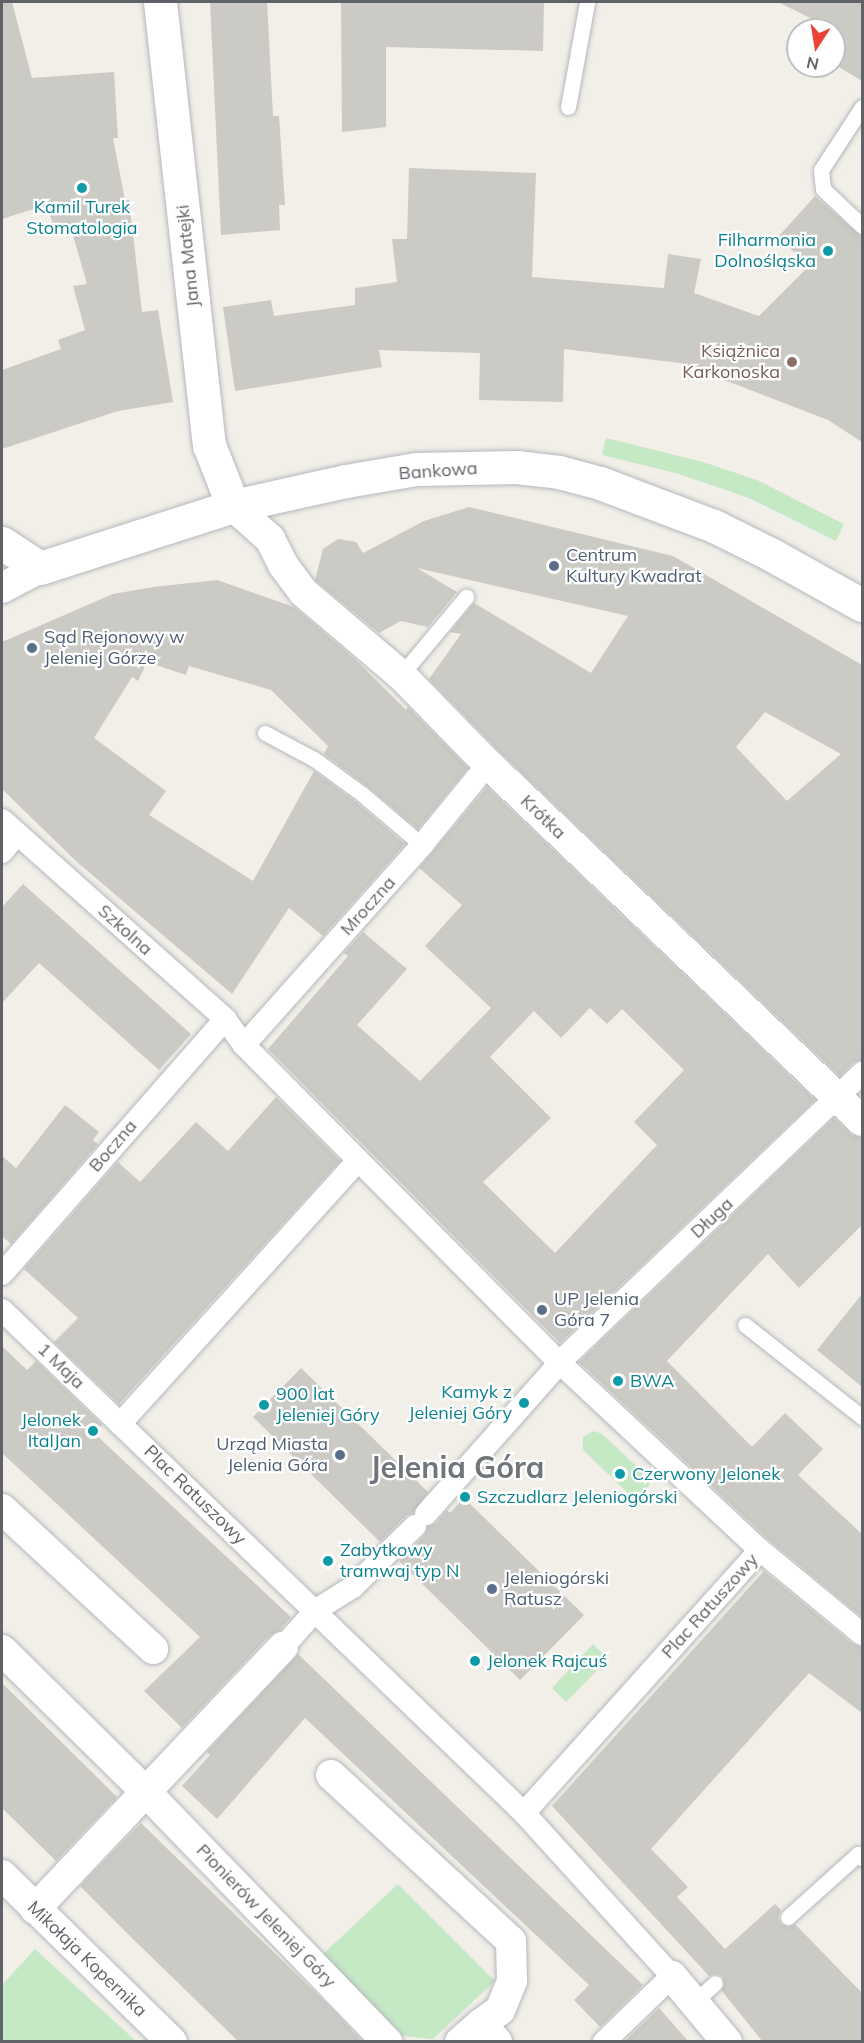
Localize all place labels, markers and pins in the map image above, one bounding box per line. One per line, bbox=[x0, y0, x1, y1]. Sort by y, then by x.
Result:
marker: Kamil Turek Stomatologia bbox=[75, 181, 89, 195]
place label: Kamil Turek Stomatologia bbox=[26, 197, 138, 240]
place label: Filharmonia Dolnośląska bbox=[714, 230, 816, 272]
marker: Filharmonia Dolnośląska bbox=[821, 244, 835, 258]
place label: Książnica Karkonoska bbox=[682, 341, 780, 384]
marker: Książnica Karkonoska bbox=[785, 355, 799, 369]
place label: Centrum Kultury Kwadrat bbox=[566, 545, 701, 588]
marker: Centrum Kultury Kwadrat bbox=[547, 559, 561, 573]
place label: Sąd Rejonowy w Jeleniej Górze bbox=[44, 627, 185, 670]
marker: Sąd Rejonowy w Jeleniej Górze bbox=[25, 641, 39, 655]
place label: UP Jelenia Góra 7 bbox=[554, 1289, 639, 1332]
marker: UP Jelenia Góra 7 bbox=[535, 1303, 549, 1317]
place label: BWA bbox=[630, 1370, 674, 1392]
marker: BWA bbox=[611, 1374, 625, 1388]
place label: Kamyk z Jeleniej Góry bbox=[409, 1382, 512, 1424]
place label: 900 lat Jeleniej Góry bbox=[276, 1384, 379, 1426]
marker: Kamyk z Jeleniej Góry bbox=[517, 1396, 531, 1410]
marker: 900 lat Jeleniej Góry bbox=[257, 1398, 271, 1412]
place label: Jelonek ItalJan bbox=[21, 1410, 81, 1452]
marker: Jelonek ItalJan bbox=[86, 1424, 100, 1438]
place label: Urząd Miasta Jelenia Góra bbox=[216, 1434, 328, 1476]
marker: Urząd Miasta Jelenia Góra bbox=[333, 1448, 347, 1462]
place label: Czerwony Jelonek bbox=[632, 1463, 780, 1485]
marker: Czerwony Jelonek bbox=[613, 1467, 627, 1481]
place label: Szczudlarz Jeleniogórski bbox=[477, 1486, 677, 1508]
marker: Szczudlarz Jeleniogórski bbox=[458, 1490, 472, 1504]
place label: Zabytkowy tramwaj typ N bbox=[340, 1540, 459, 1582]
marker: Zabytkowy tramwaj typ N bbox=[321, 1554, 335, 1568]
place label: Jeleniogórski Ratusz bbox=[504, 1568, 609, 1610]
marker: Jeleniogórski Ratusz bbox=[485, 1582, 499, 1596]
place label: Jelonek Rajcuś bbox=[487, 1650, 607, 1672]
marker: Jelonek Rajcuś bbox=[468, 1654, 482, 1668]

